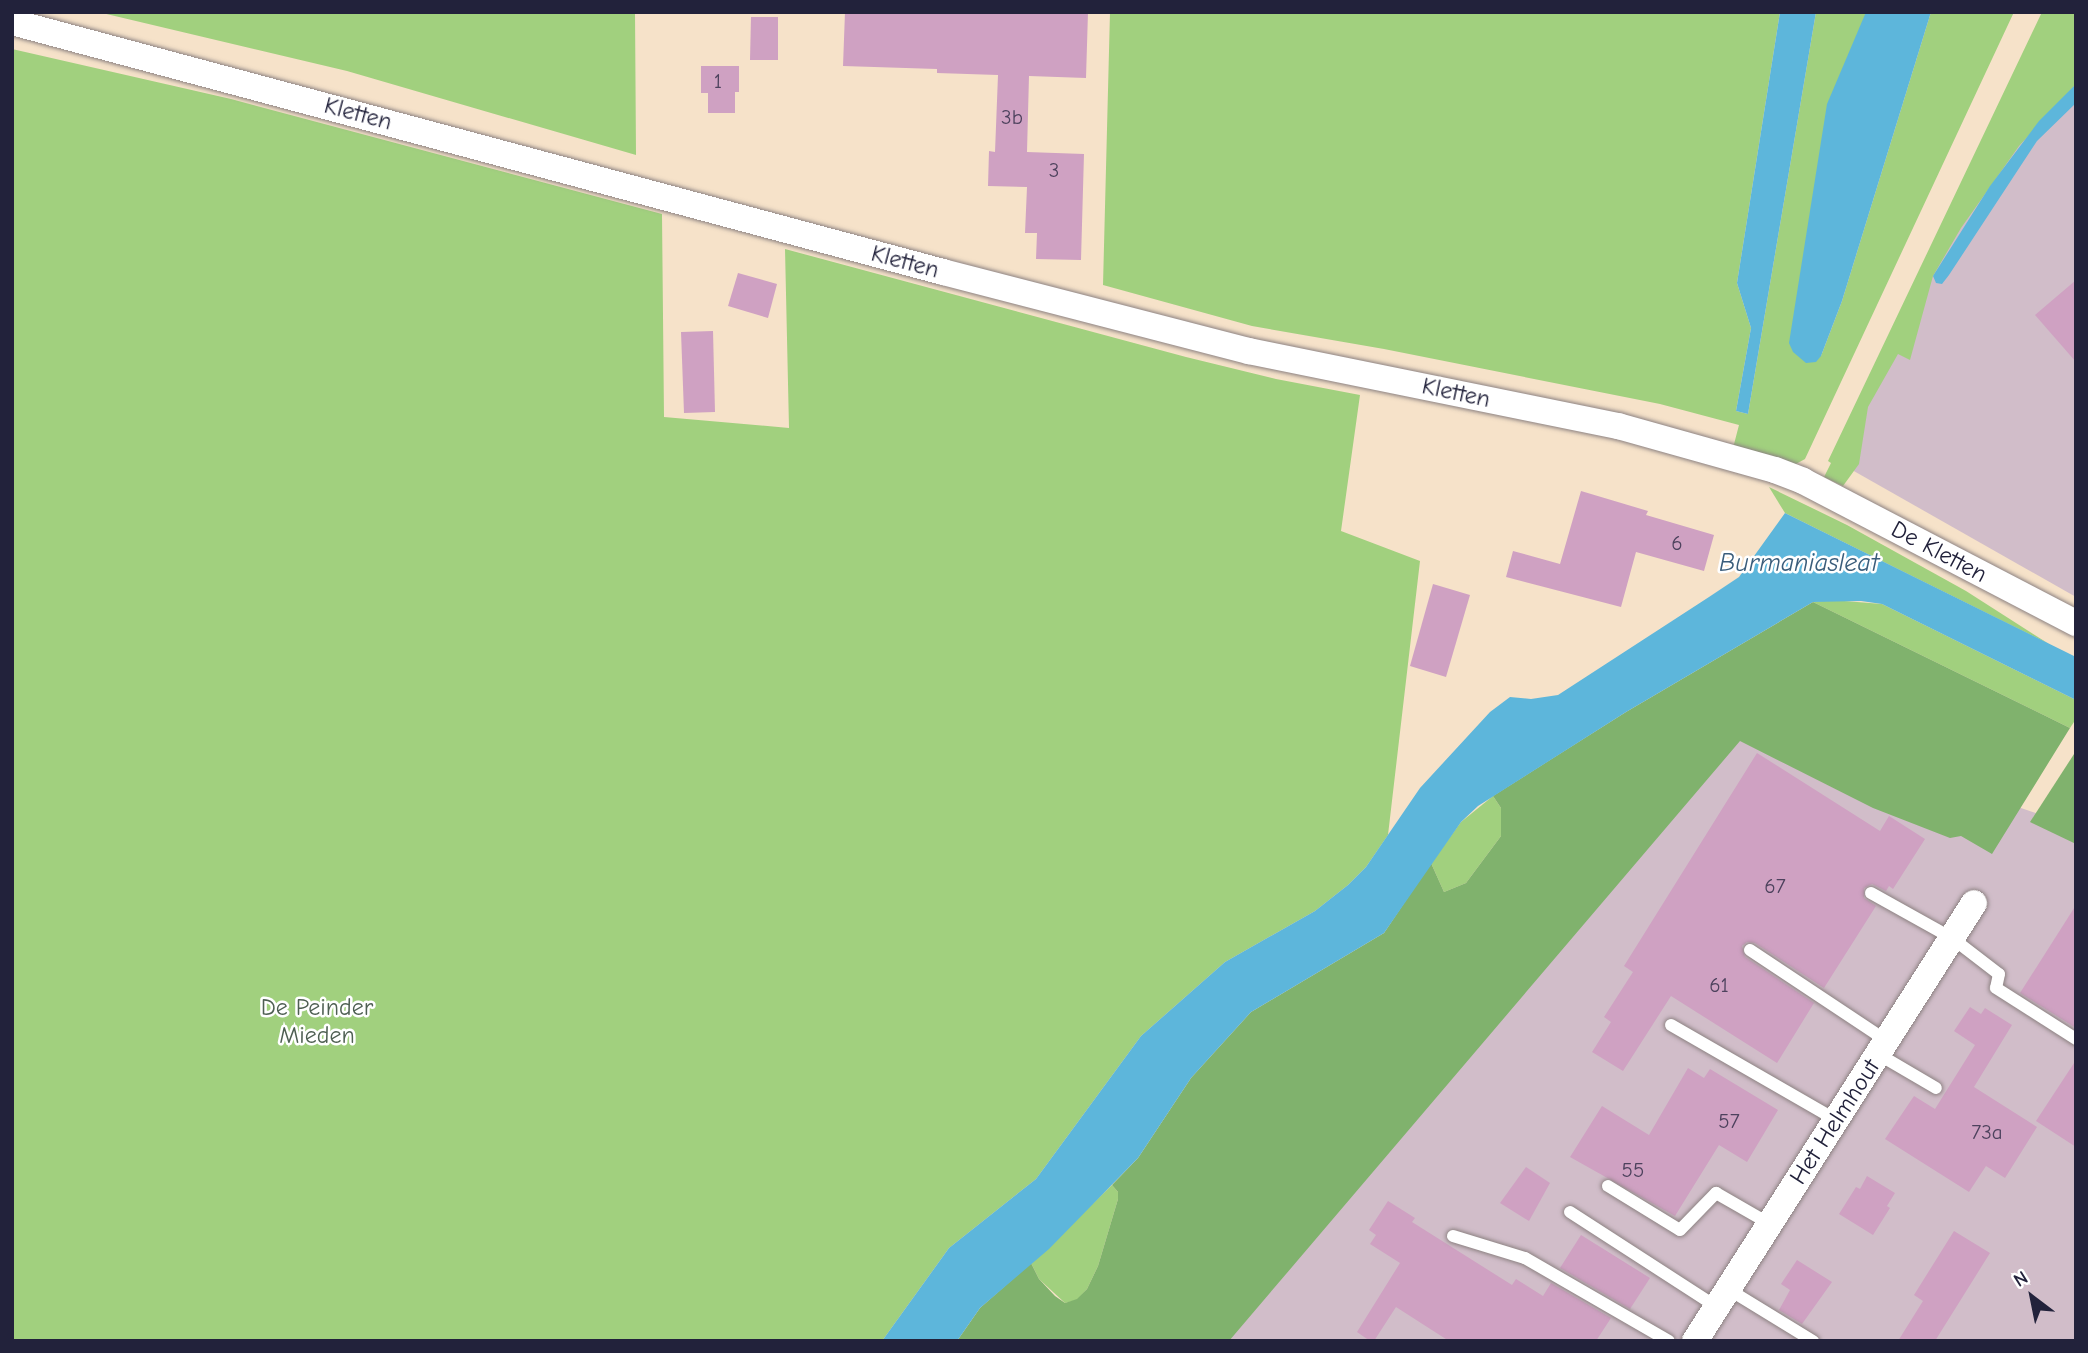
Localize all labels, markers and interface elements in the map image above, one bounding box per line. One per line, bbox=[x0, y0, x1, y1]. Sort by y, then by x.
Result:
house number: 1 bbox=[714, 68, 722, 94]
street label: Kletten bbox=[321, 91, 395, 137]
house number: 3b bbox=[1001, 104, 1023, 130]
house number: 3 bbox=[1049, 157, 1059, 183]
street label: Kletten bbox=[868, 239, 942, 285]
street label: Kletten bbox=[1419, 372, 1493, 414]
street label: De Kletten bbox=[1886, 515, 1992, 589]
house number: 6 bbox=[1671, 530, 1683, 556]
water label: Burmaniasleat bbox=[1719, 548, 1879, 580]
house number: 67 bbox=[1764, 873, 1786, 899]
house number: 61 bbox=[1709, 972, 1729, 998]
park label: De Peinder Mieden bbox=[261, 994, 373, 1050]
street label: Het Helmhout bbox=[1784, 1054, 1886, 1190]
house number: 57 bbox=[1718, 1108, 1740, 1134]
house number: 73a bbox=[1971, 1119, 2003, 1145]
house number: 55 bbox=[1622, 1157, 1644, 1183]
north arrow bbox=[1997, 1262, 2067, 1332]
text: N bbox=[2010, 1267, 2032, 1292]

